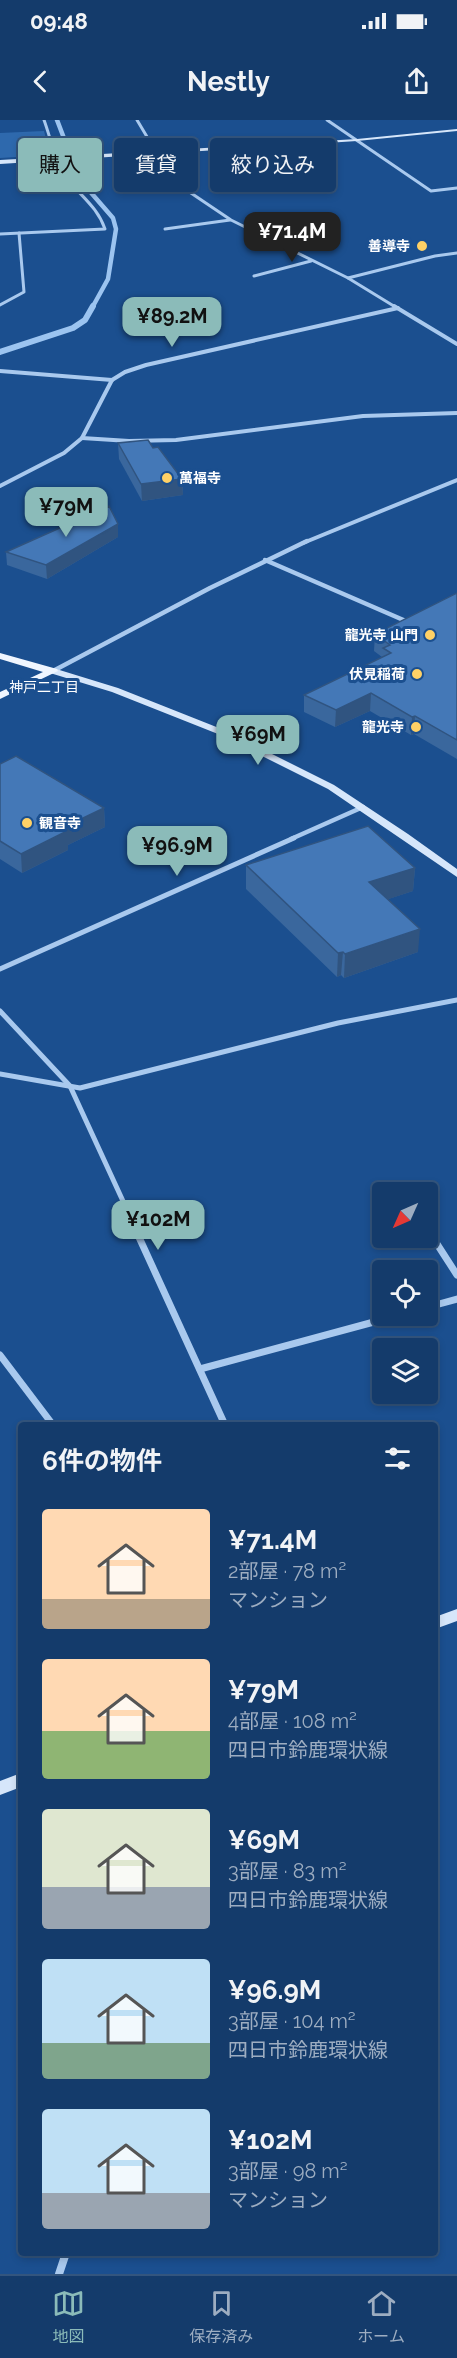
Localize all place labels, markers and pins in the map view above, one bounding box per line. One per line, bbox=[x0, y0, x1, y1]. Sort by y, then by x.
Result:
pin: ¥71.4M bbox=[243, 212, 341, 263]
place label: 善導寺 bbox=[368, 238, 410, 254]
marker: 善導寺 bbox=[415, 239, 429, 253]
pin: ¥89.2M bbox=[123, 297, 221, 348]
place label: 萬福寺 bbox=[179, 470, 221, 486]
marker: 萬福寺 bbox=[160, 471, 174, 485]
pin: ¥79M bbox=[30, 487, 102, 538]
place label: 龍光寺 山門 bbox=[345, 627, 418, 643]
marker: 龍光寺 山門 bbox=[423, 628, 437, 642]
place label: 伏見稲荷 bbox=[349, 666, 405, 682]
marker: 伏見稲荷 bbox=[410, 667, 424, 681]
pin: ¥69M bbox=[222, 715, 294, 766]
place label: 龍光寺 bbox=[362, 719, 404, 735]
marker: 龍光寺 bbox=[409, 720, 423, 734]
place label: 観音寺 bbox=[39, 815, 81, 831]
marker: 観音寺 bbox=[20, 816, 34, 830]
pin: ¥96.9M bbox=[128, 826, 226, 877]
pin: ¥102M bbox=[116, 1200, 200, 1251]

